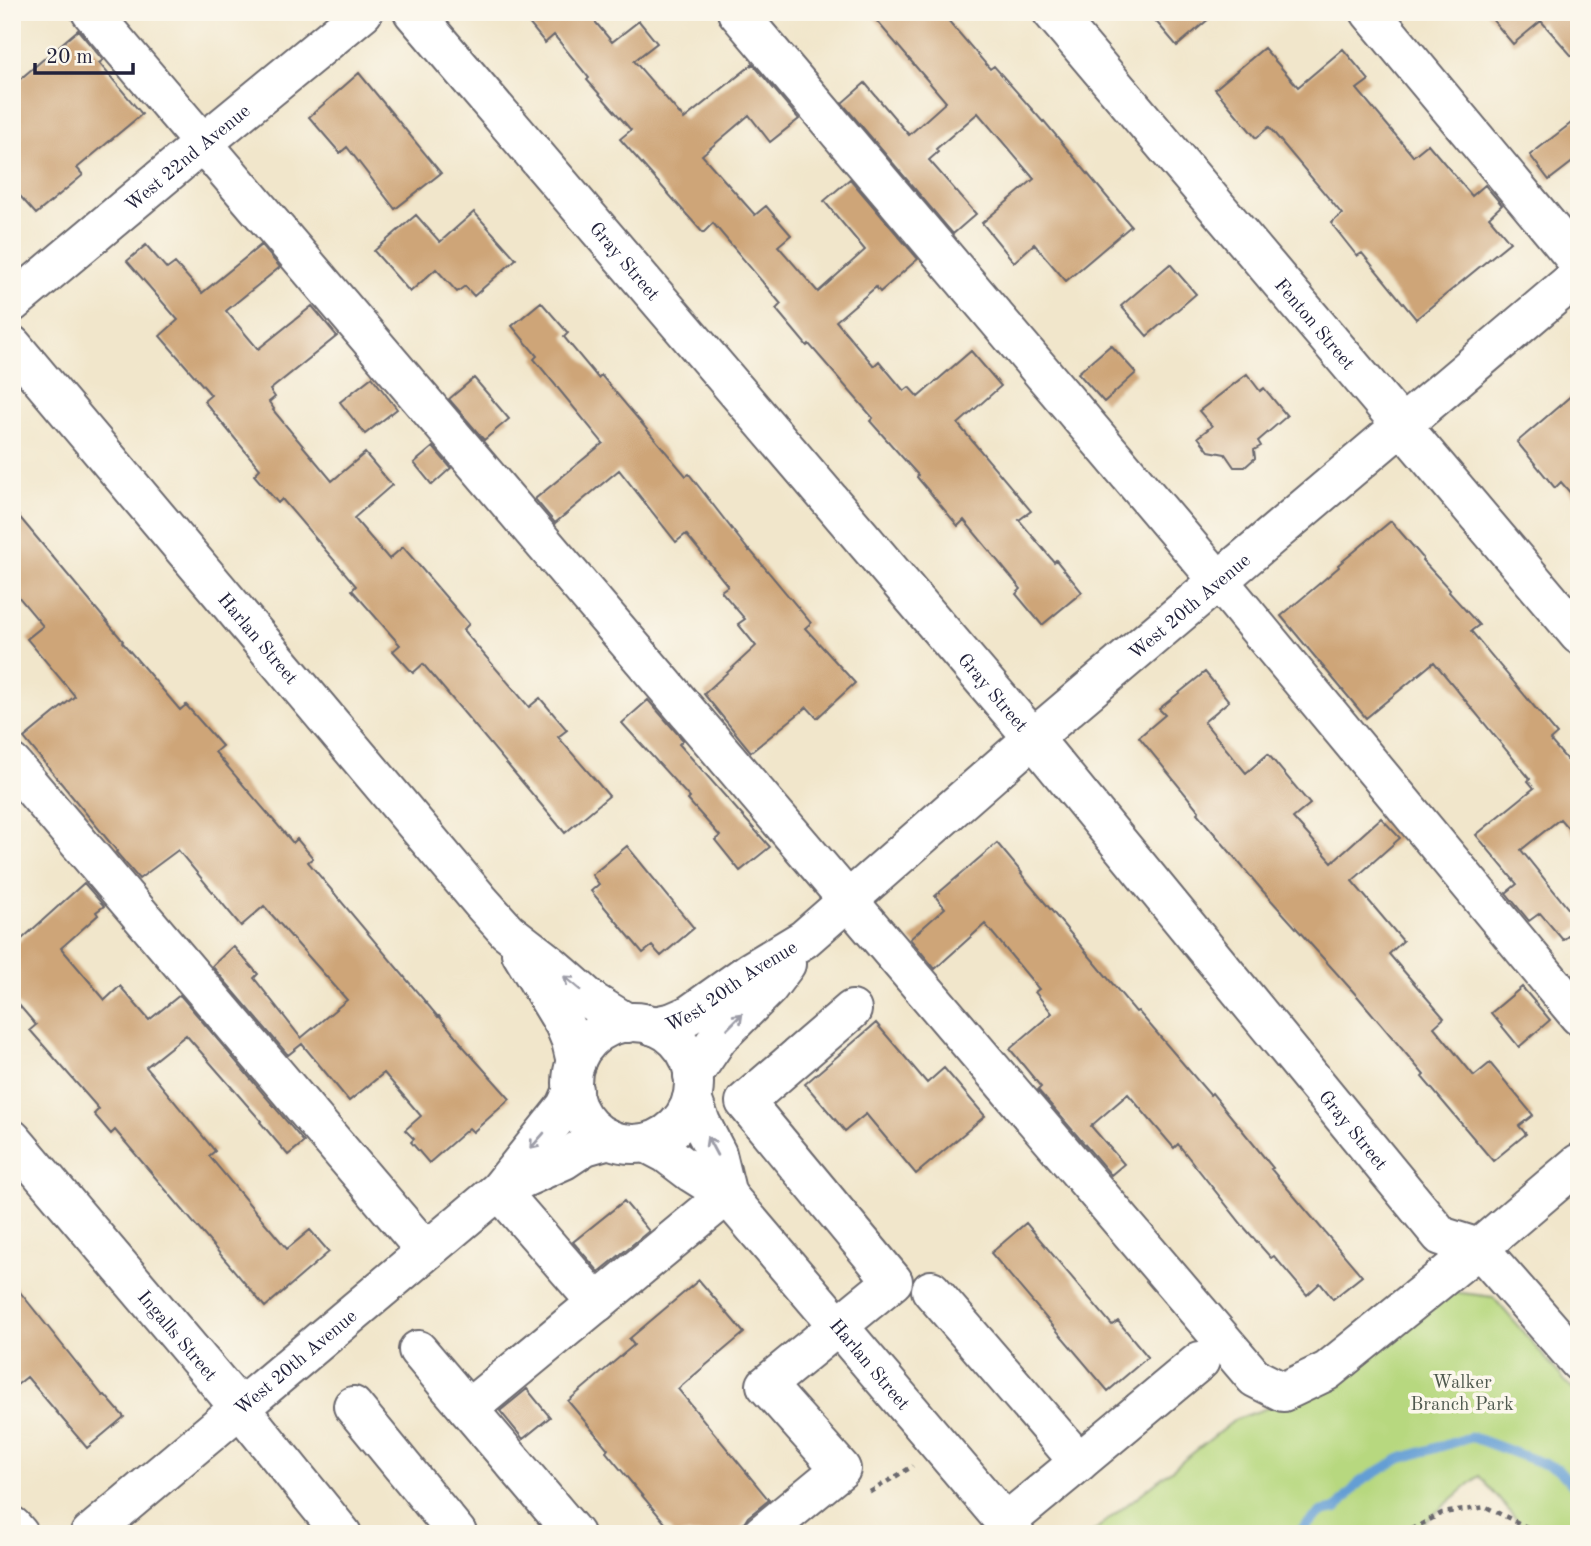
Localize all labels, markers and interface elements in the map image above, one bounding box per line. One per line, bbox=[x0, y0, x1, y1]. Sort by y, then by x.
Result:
scale bar bbox=[35, 32, 133, 76]
text: 20 m bbox=[46, 47, 93, 68]
street label: West 22nd Avenue bbox=[123, 102, 254, 216]
street label: Gray Street bbox=[585, 219, 662, 305]
street label: Fenton Street bbox=[1270, 276, 1357, 374]
street label: West 20th Avenue bbox=[1126, 551, 1255, 664]
street label: Harlan Street bbox=[213, 590, 300, 689]
street label: Gray Street bbox=[953, 651, 1030, 736]
street label: West 20th Avenue bbox=[663, 939, 801, 1036]
one-way arrow bbox=[564, 975, 582, 991]
one-way arrow bbox=[726, 1012, 743, 1029]
street label: Gray Street bbox=[1314, 1088, 1390, 1175]
one-way arrow bbox=[529, 1131, 545, 1149]
one-way arrow bbox=[705, 1136, 718, 1157]
street label: Ingalls Street bbox=[133, 1288, 220, 1385]
street label: West 20th Avenue bbox=[232, 1307, 361, 1420]
street label: Harlan Street bbox=[825, 1316, 912, 1415]
park label: Walker Branch Park bbox=[1410, 1374, 1514, 1415]

